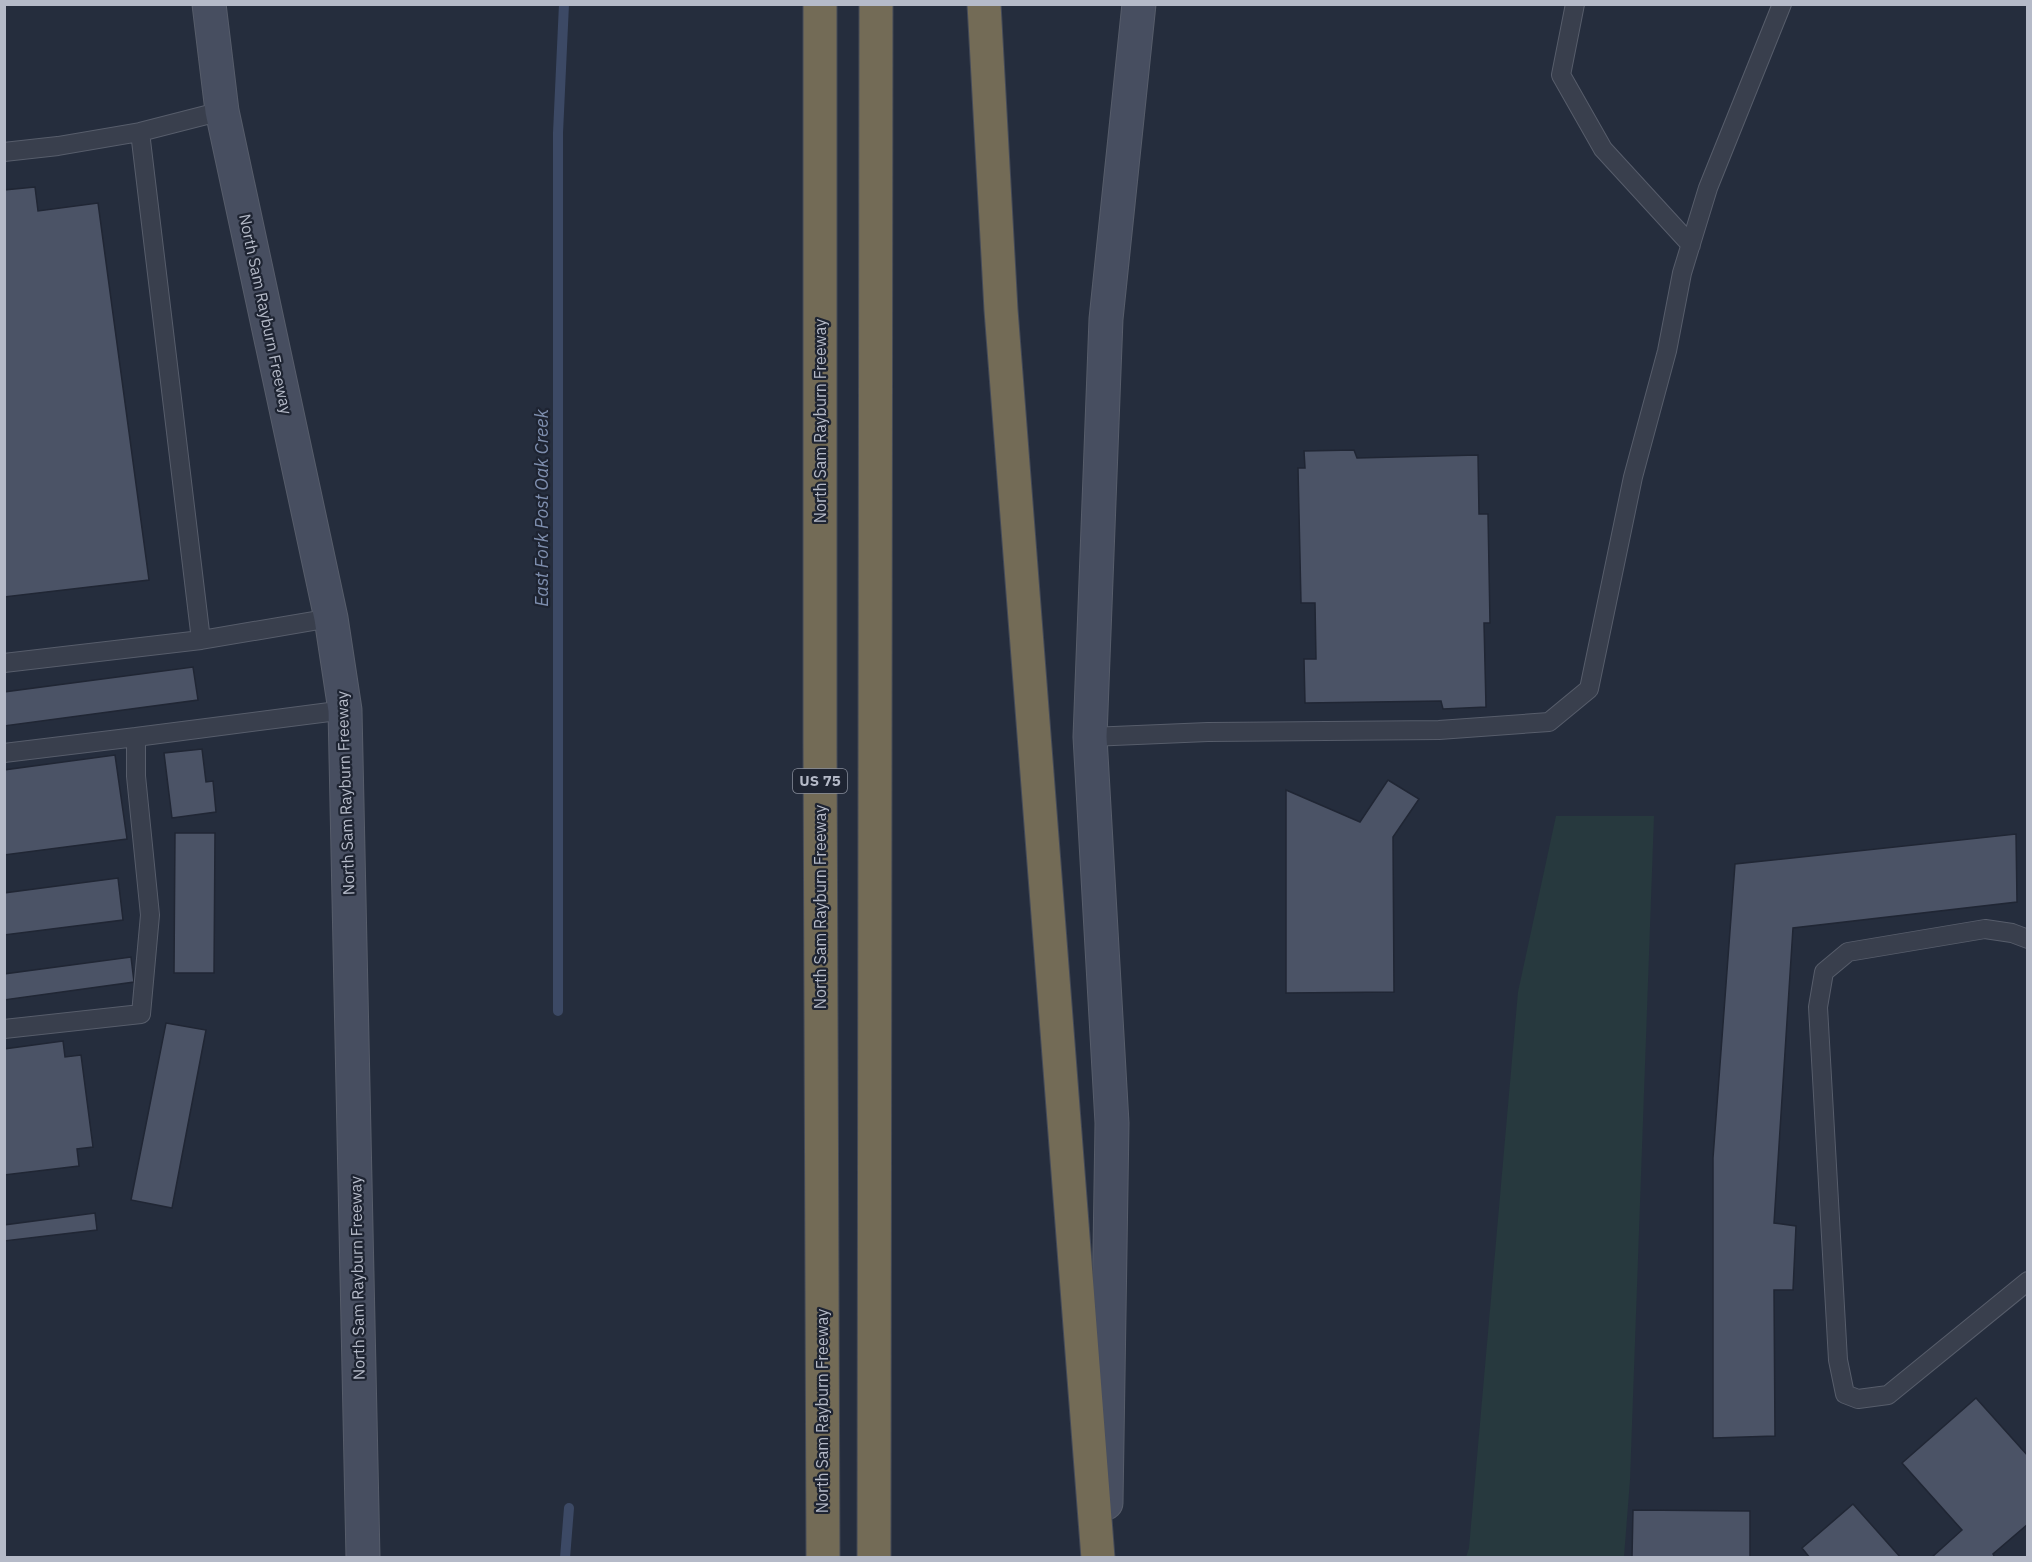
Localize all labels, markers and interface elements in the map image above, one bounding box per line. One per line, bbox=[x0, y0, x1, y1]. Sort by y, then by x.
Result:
street label: North Sam Rayburn Freeway bbox=[235, 212, 297, 416]
street label: North Sam Rayburn Freeway bbox=[810, 319, 830, 523]
water label: East Fork Post Oak Creek bbox=[530, 409, 553, 607]
street label: North Sam Rayburn Freeway bbox=[331, 691, 359, 895]
road number: US 75 bbox=[793, 769, 847, 793]
street label: North Sam Rayburn Freeway bbox=[810, 805, 830, 1009]
street label: North Sam Rayburn Freeway bbox=[345, 1176, 369, 1380]
street label: North Sam Rayburn Freeway bbox=[812, 1309, 832, 1513]

